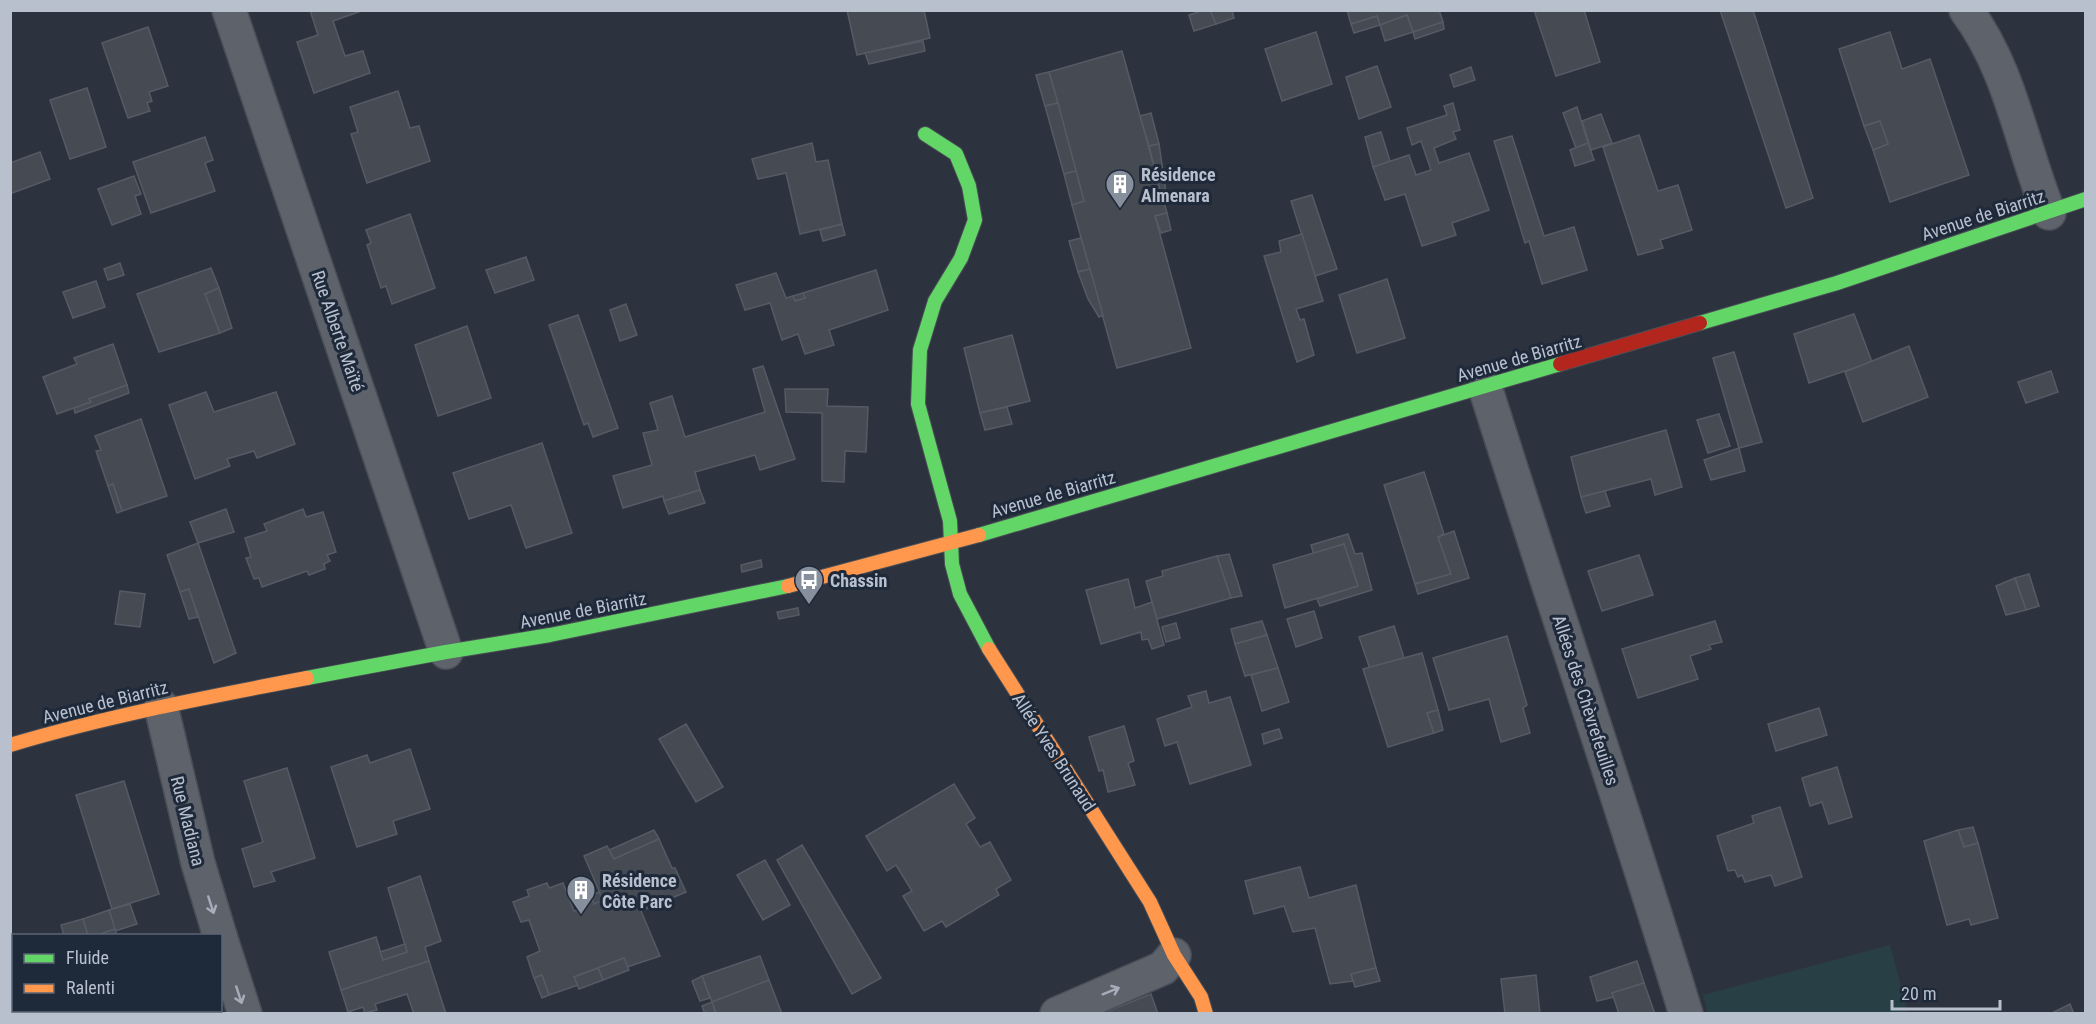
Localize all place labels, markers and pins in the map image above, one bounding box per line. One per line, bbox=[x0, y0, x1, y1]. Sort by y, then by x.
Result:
place label: Résidence Almenara bbox=[1141, 164, 1216, 206]
building icon: Résidence Almenara bbox=[1104, 168, 1136, 210]
bus stop icon: Chassin bbox=[793, 564, 825, 606]
place label: Chassin bbox=[830, 570, 887, 591]
place label: Résidence Côte Parc bbox=[602, 870, 677, 912]
building icon: Résidence Côte Parc bbox=[565, 874, 597, 916]

